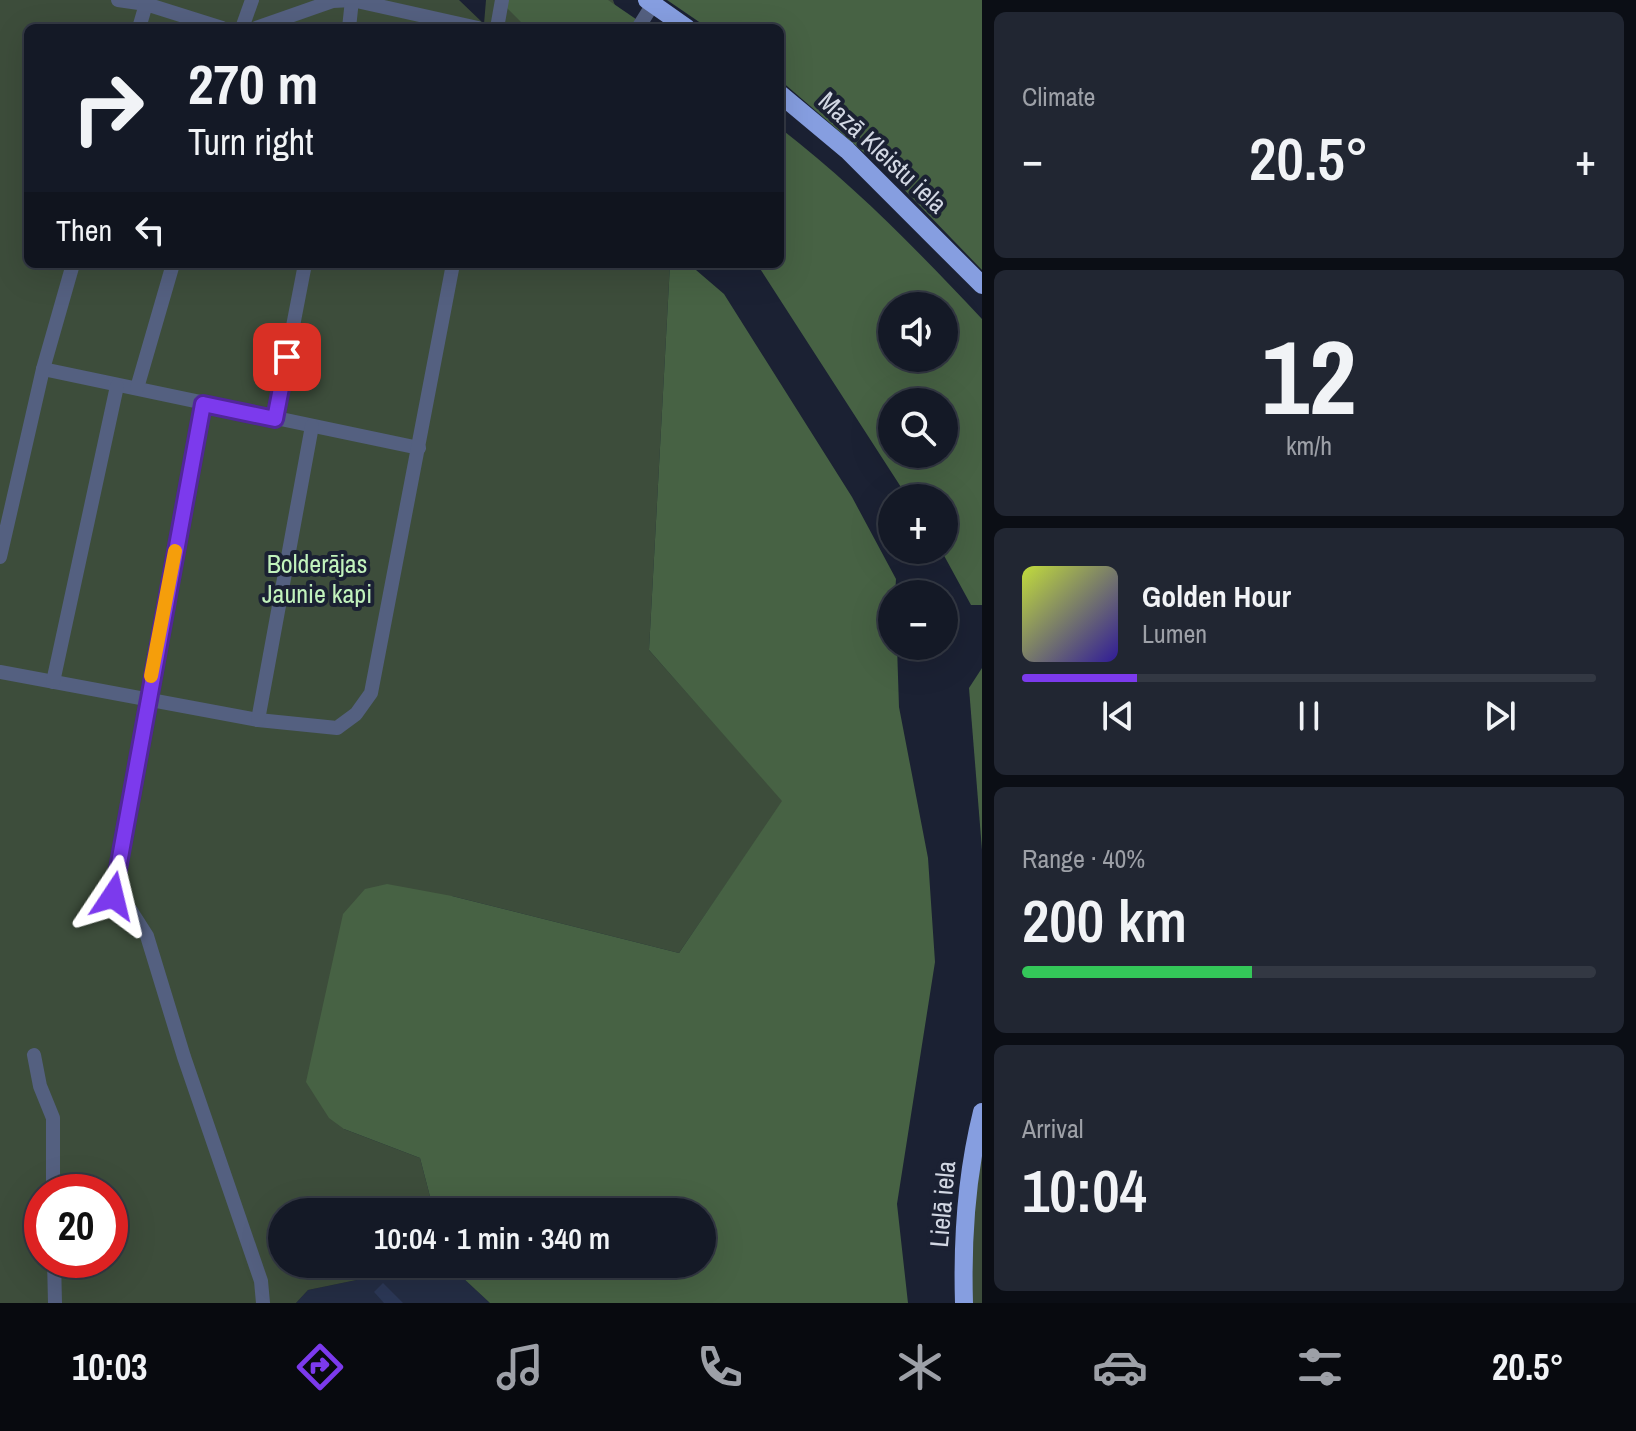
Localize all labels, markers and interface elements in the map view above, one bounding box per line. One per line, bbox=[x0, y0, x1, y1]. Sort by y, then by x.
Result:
text: 270 m bbox=[188, 46, 318, 121]
icon: right bbox=[56, 56, 160, 160]
text: Climate bbox=[1022, 79, 1095, 114]
street label: Mazā Kleistu iela bbox=[811, 83, 955, 221]
text: Turn right bbox=[188, 118, 313, 166]
text: 20.5° bbox=[1249, 118, 1369, 199]
text: − bbox=[1022, 129, 1043, 189]
text: + bbox=[1575, 129, 1596, 189]
icon: left bbox=[128, 208, 172, 252]
text: Then bbox=[56, 210, 112, 250]
map controls bbox=[878, 292, 958, 660]
button: sound bbox=[878, 292, 958, 372]
text: 12 bbox=[1262, 306, 1356, 446]
pin bbox=[253, 323, 321, 391]
icon: arrive bbox=[265, 335, 309, 379]
button: search bbox=[878, 388, 958, 468]
text: km/h bbox=[1286, 428, 1332, 463]
button: + bbox=[878, 484, 958, 564]
park label: Bolderājas Jaunie kapi bbox=[262, 546, 372, 611]
text: Golden Hour bbox=[1142, 576, 1291, 616]
button: − bbox=[878, 580, 958, 660]
text: Lumen bbox=[1142, 616, 1207, 651]
icon: previous bbox=[1096, 694, 1140, 738]
icon: pause bbox=[1287, 694, 1331, 738]
icon: next bbox=[1478, 694, 1522, 738]
text: Range · 40% bbox=[1022, 841, 1145, 876]
position arrow bbox=[71, 854, 155, 938]
text: 200 km bbox=[1022, 880, 1187, 961]
text: Arrival bbox=[1022, 1111, 1084, 1146]
text: 10:04 bbox=[1022, 1150, 1147, 1231]
street label: Lielā iela bbox=[921, 1159, 963, 1249]
speed limit sign: 20 bbox=[24, 1174, 128, 1278]
text: 10:04 · 1 min · 340 m bbox=[374, 1218, 610, 1258]
icon: directions bbox=[292, 1339, 348, 1395]
icon: music bbox=[492, 1339, 548, 1395]
icon: phone bbox=[692, 1339, 748, 1395]
icon: climate bbox=[892, 1339, 948, 1395]
icon: car bbox=[1092, 1339, 1148, 1395]
icon: filters bbox=[1292, 1339, 1348, 1395]
text: 10:03 bbox=[72, 1343, 148, 1391]
text: 20.5° bbox=[1492, 1343, 1564, 1391]

